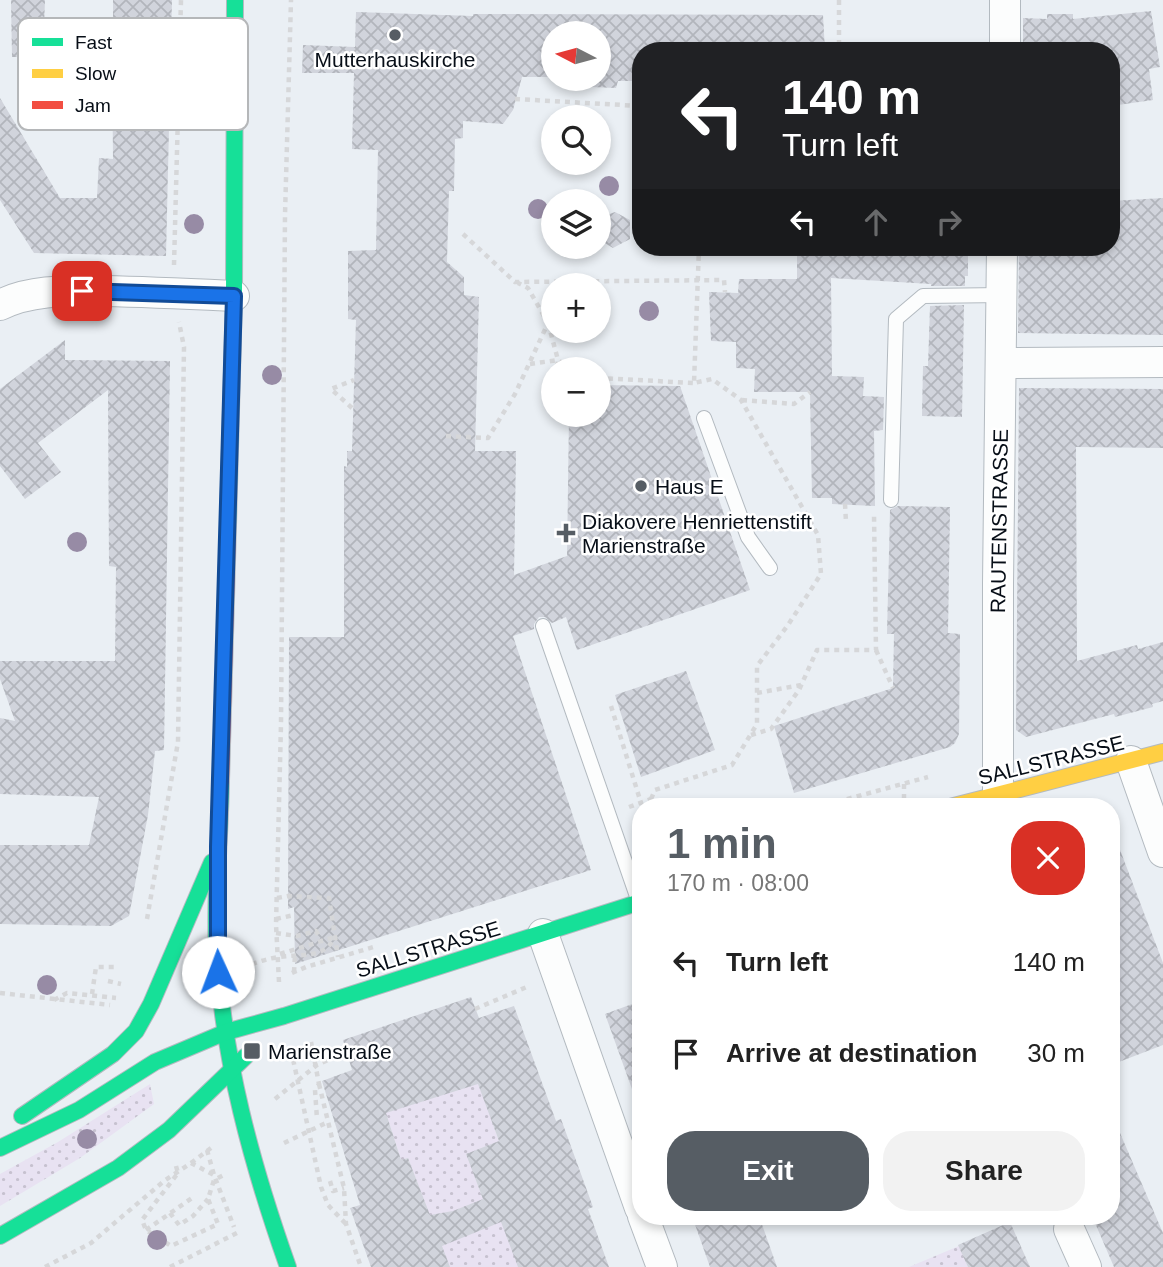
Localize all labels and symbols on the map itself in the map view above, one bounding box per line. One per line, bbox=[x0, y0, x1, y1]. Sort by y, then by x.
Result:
legend bbox=[18, 18, 248, 130]
north arrow bbox=[541, 21, 611, 91]
marker: Mutterhauskirche bbox=[387, 27, 403, 43]
text: Fast bbox=[75, 32, 113, 53]
place label: Mutterhauskirche bbox=[314, 48, 476, 71]
text: Slow bbox=[75, 63, 116, 84]
text: Jam bbox=[75, 95, 111, 116]
pin bbox=[52, 261, 112, 321]
street label: RAUTENSTRASSE bbox=[986, 429, 1012, 613]
place label: Haus E bbox=[655, 475, 724, 498]
marker: Haus E bbox=[633, 478, 649, 494]
place label: Diakovere Henriettenstift Marienstraße bbox=[582, 510, 812, 557]
marker: Diakovere Henriettenstift Marienstraße bbox=[556, 523, 576, 543]
street label: SALLSTRASSE bbox=[976, 731, 1126, 789]
street label: SALLSTRASSE bbox=[353, 916, 503, 982]
position arrow bbox=[181, 935, 255, 1009]
place label: Marienstraße bbox=[268, 1040, 392, 1063]
marker: Marienstraße bbox=[242, 1041, 262, 1061]

